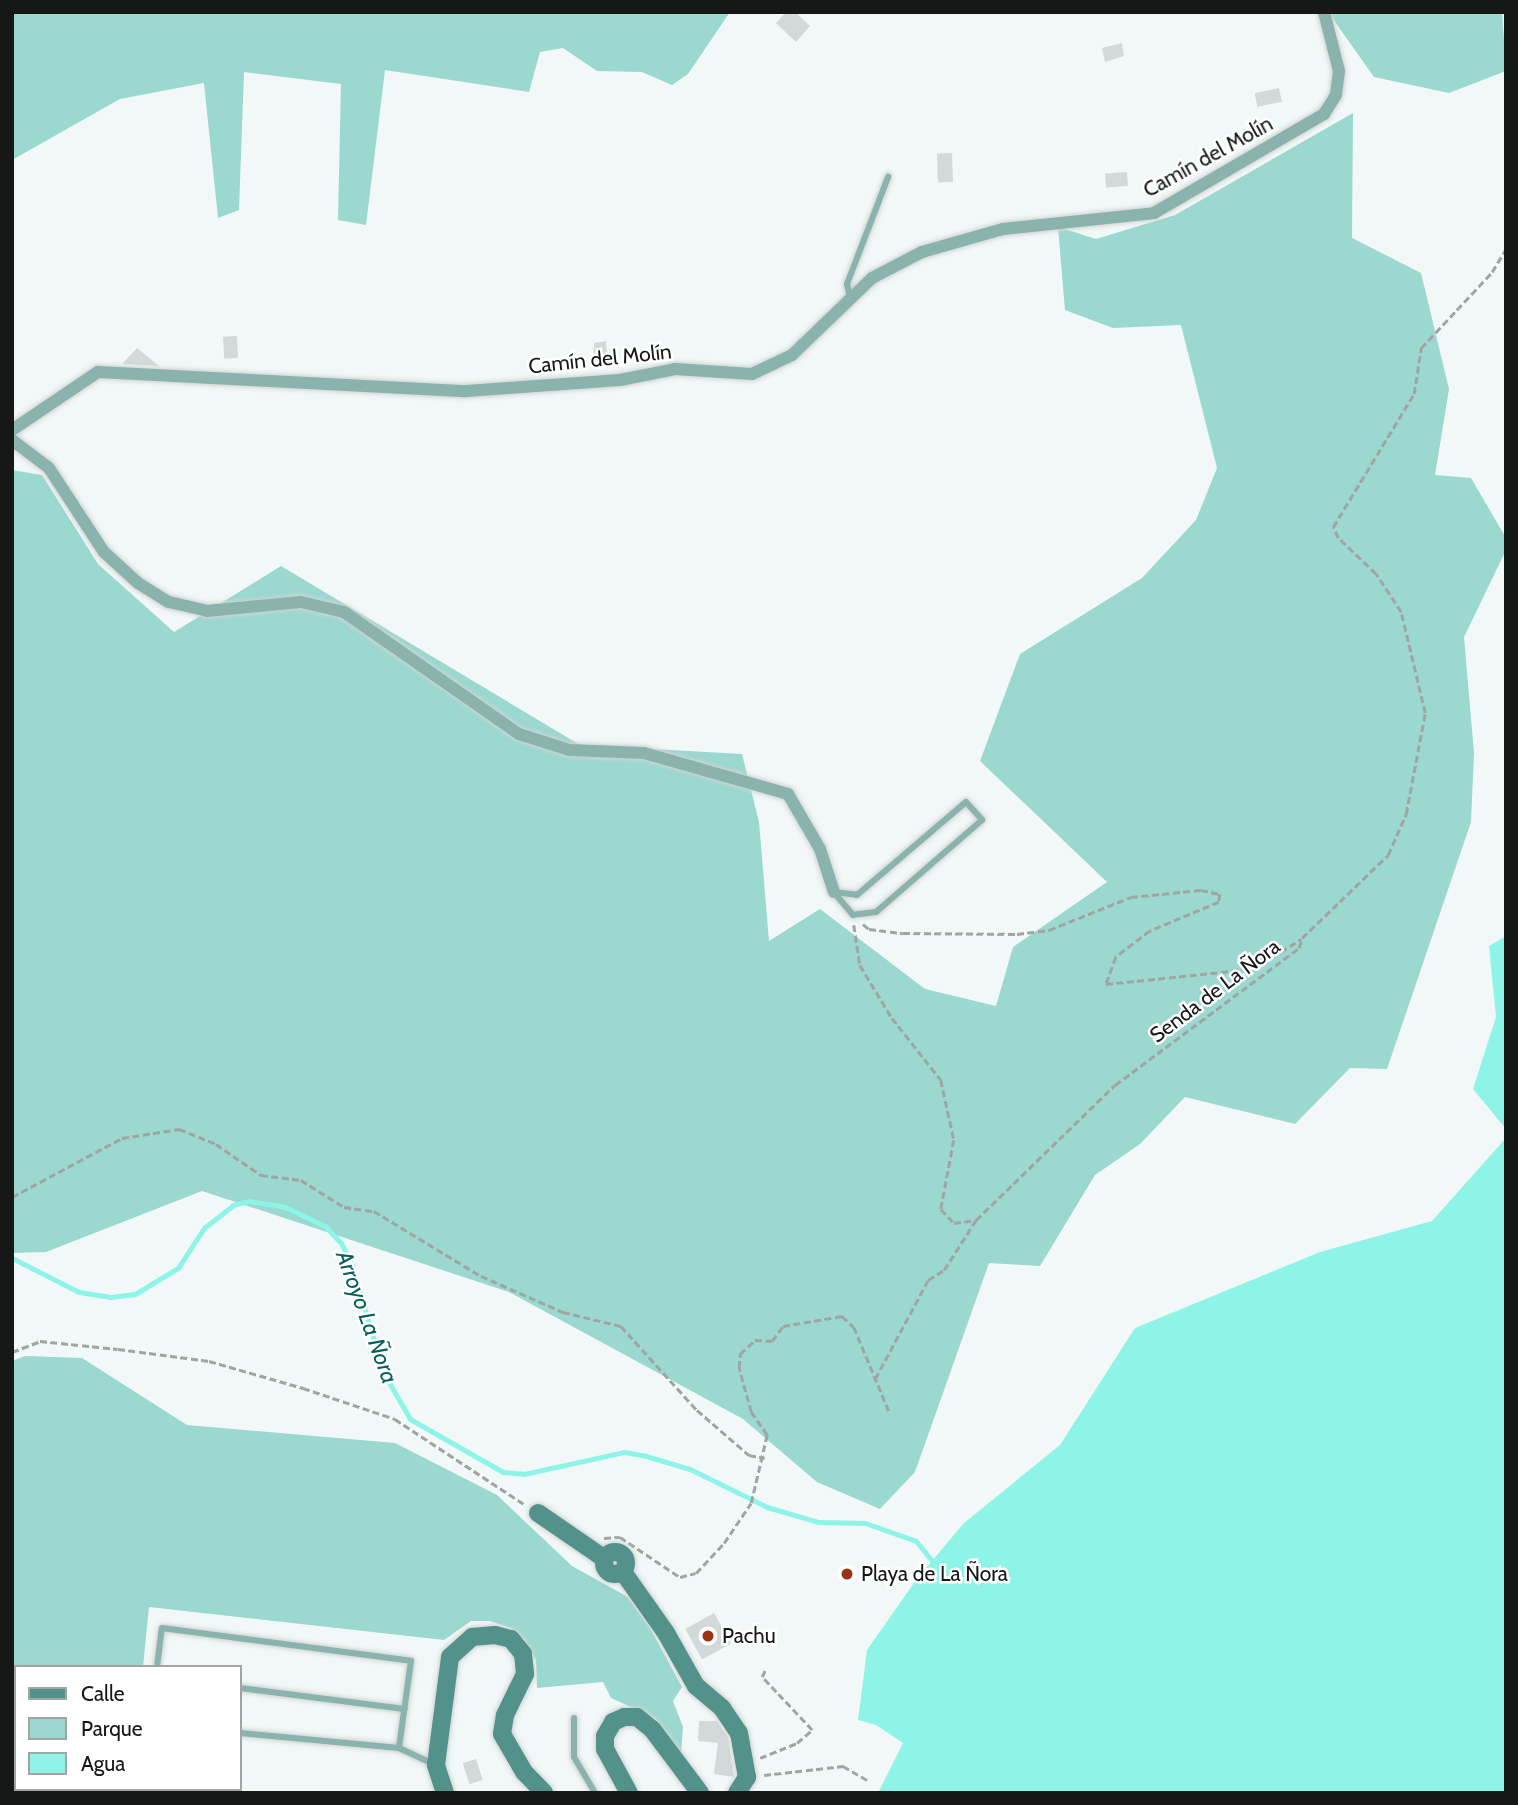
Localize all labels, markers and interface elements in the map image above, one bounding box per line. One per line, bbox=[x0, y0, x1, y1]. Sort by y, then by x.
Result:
street label: Camín del Molín bbox=[1139, 111, 1277, 203]
street label: Camín del Molín bbox=[527, 339, 673, 379]
street label: Senda de La Ñora bbox=[1145, 934, 1285, 1048]
water label: Arroyo La Ñora bbox=[330, 1247, 404, 1387]
place label: Playa de La Ñora bbox=[861, 1561, 1008, 1587]
marker: Playa de La Ñora bbox=[839, 1566, 855, 1582]
place label: Pachu bbox=[722, 1623, 776, 1649]
marker: Pachu bbox=[700, 1628, 716, 1644]
legend bbox=[14, 1665, 242, 1791]
text: Calle bbox=[81, 1681, 125, 1706]
text: Parque bbox=[81, 1716, 143, 1741]
text: Agua bbox=[81, 1751, 125, 1776]

